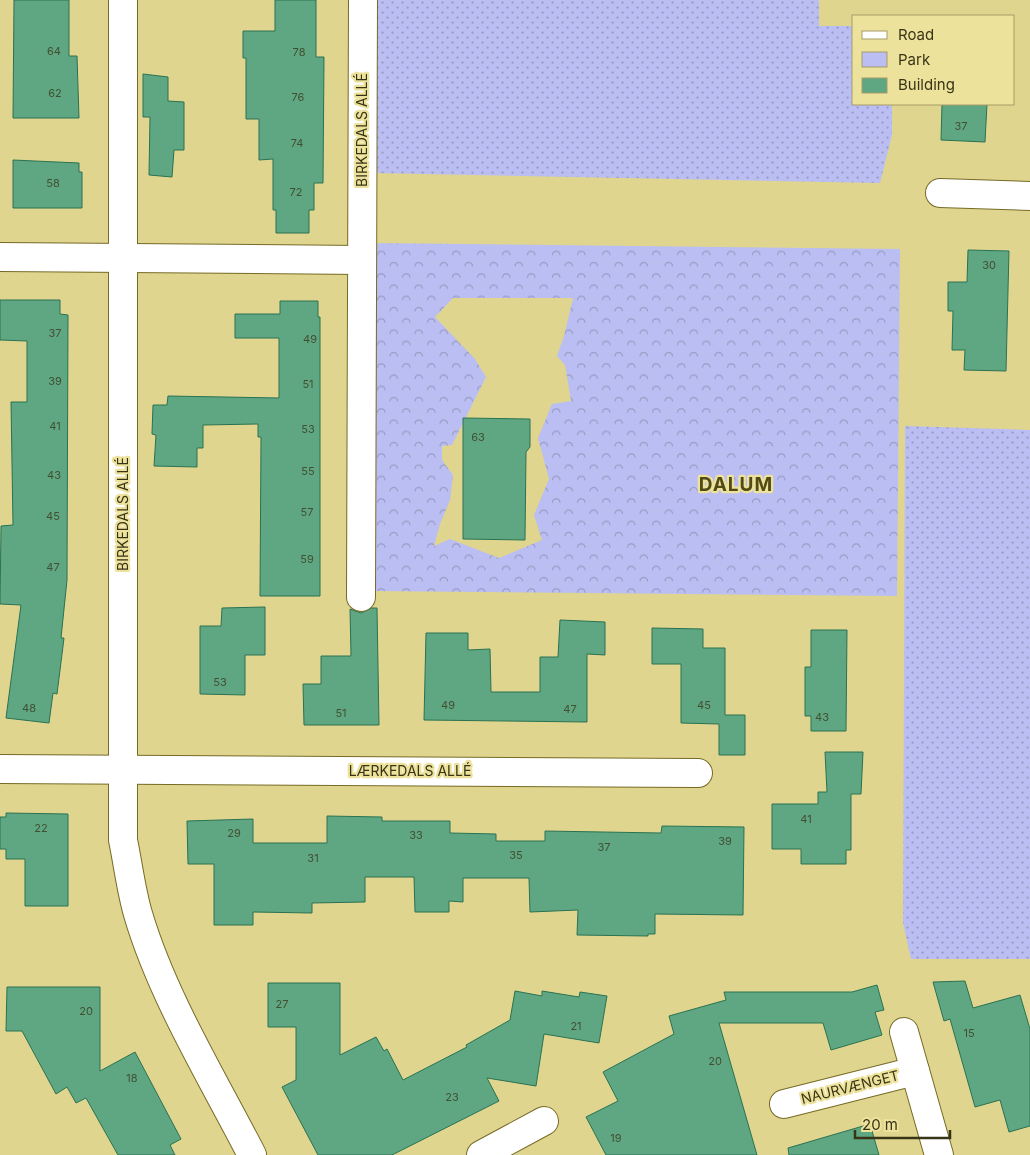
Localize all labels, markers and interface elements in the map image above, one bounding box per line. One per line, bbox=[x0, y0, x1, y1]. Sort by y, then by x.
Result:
legend bbox=[852, 15, 1015, 105]
text: Road bbox=[898, 25, 934, 44]
house number: 64 bbox=[47, 44, 61, 58]
house number: 78 bbox=[293, 45, 306, 59]
text: Park bbox=[898, 50, 931, 69]
street label: BIRKEDALS ALLÉ bbox=[353, 73, 370, 187]
text: Building bbox=[898, 75, 955, 94]
house number: 62 bbox=[48, 86, 62, 100]
house number: 76 bbox=[292, 90, 305, 104]
house number: 37 bbox=[954, 119, 968, 133]
house number: 74 bbox=[291, 136, 303, 150]
house number: 58 bbox=[46, 176, 60, 190]
house number: 72 bbox=[290, 185, 302, 199]
house number: 30 bbox=[982, 258, 996, 272]
house number: 37 bbox=[48, 326, 62, 340]
house number: 49 bbox=[303, 332, 317, 346]
house number: 39 bbox=[48, 374, 62, 388]
house number: 51 bbox=[302, 377, 314, 391]
house number: 41 bbox=[49, 419, 61, 433]
house number: 53 bbox=[301, 422, 315, 436]
house number: 63 bbox=[471, 430, 485, 444]
street label: BIRKEDALS ALLÉ bbox=[114, 457, 131, 571]
house number: 55 bbox=[301, 464, 315, 478]
house number: 43 bbox=[47, 468, 61, 482]
district label: DALUM bbox=[699, 473, 773, 496]
house number: 57 bbox=[301, 505, 313, 519]
house number: 45 bbox=[46, 509, 60, 523]
house number: 59 bbox=[300, 552, 314, 566]
house number: 47 bbox=[46, 560, 60, 574]
house number: 53 bbox=[213, 675, 227, 689]
house number: 49 bbox=[441, 698, 455, 712]
house number: 45 bbox=[697, 698, 711, 712]
house number: 48 bbox=[22, 701, 36, 715]
house number: 47 bbox=[563, 702, 577, 716]
house number: 51 bbox=[335, 706, 347, 720]
house number: 43 bbox=[815, 710, 829, 724]
street label: LÆRKEDALS ALLÉ bbox=[349, 762, 471, 779]
house number: 41 bbox=[800, 812, 812, 826]
house number: 22 bbox=[34, 821, 48, 835]
house number: 29 bbox=[227, 826, 241, 840]
house number: 33 bbox=[409, 828, 423, 842]
house number: 39 bbox=[718, 834, 732, 848]
house number: 37 bbox=[597, 840, 611, 854]
house number: 35 bbox=[509, 848, 523, 862]
house number: 31 bbox=[307, 851, 319, 865]
house number: 27 bbox=[276, 997, 288, 1011]
house number: 20 bbox=[79, 1004, 93, 1018]
house number: 21 bbox=[570, 1019, 582, 1033]
house number: 15 bbox=[963, 1026, 975, 1040]
house number: 20 bbox=[708, 1054, 722, 1068]
street label: NAURVÆNGET bbox=[799, 1066, 901, 1107]
house number: 18 bbox=[126, 1071, 138, 1085]
house number: 23 bbox=[445, 1090, 459, 1104]
scale bar bbox=[855, 1108, 950, 1140]
text: 20 m bbox=[862, 1115, 898, 1134]
house number: 19 bbox=[610, 1131, 622, 1145]

